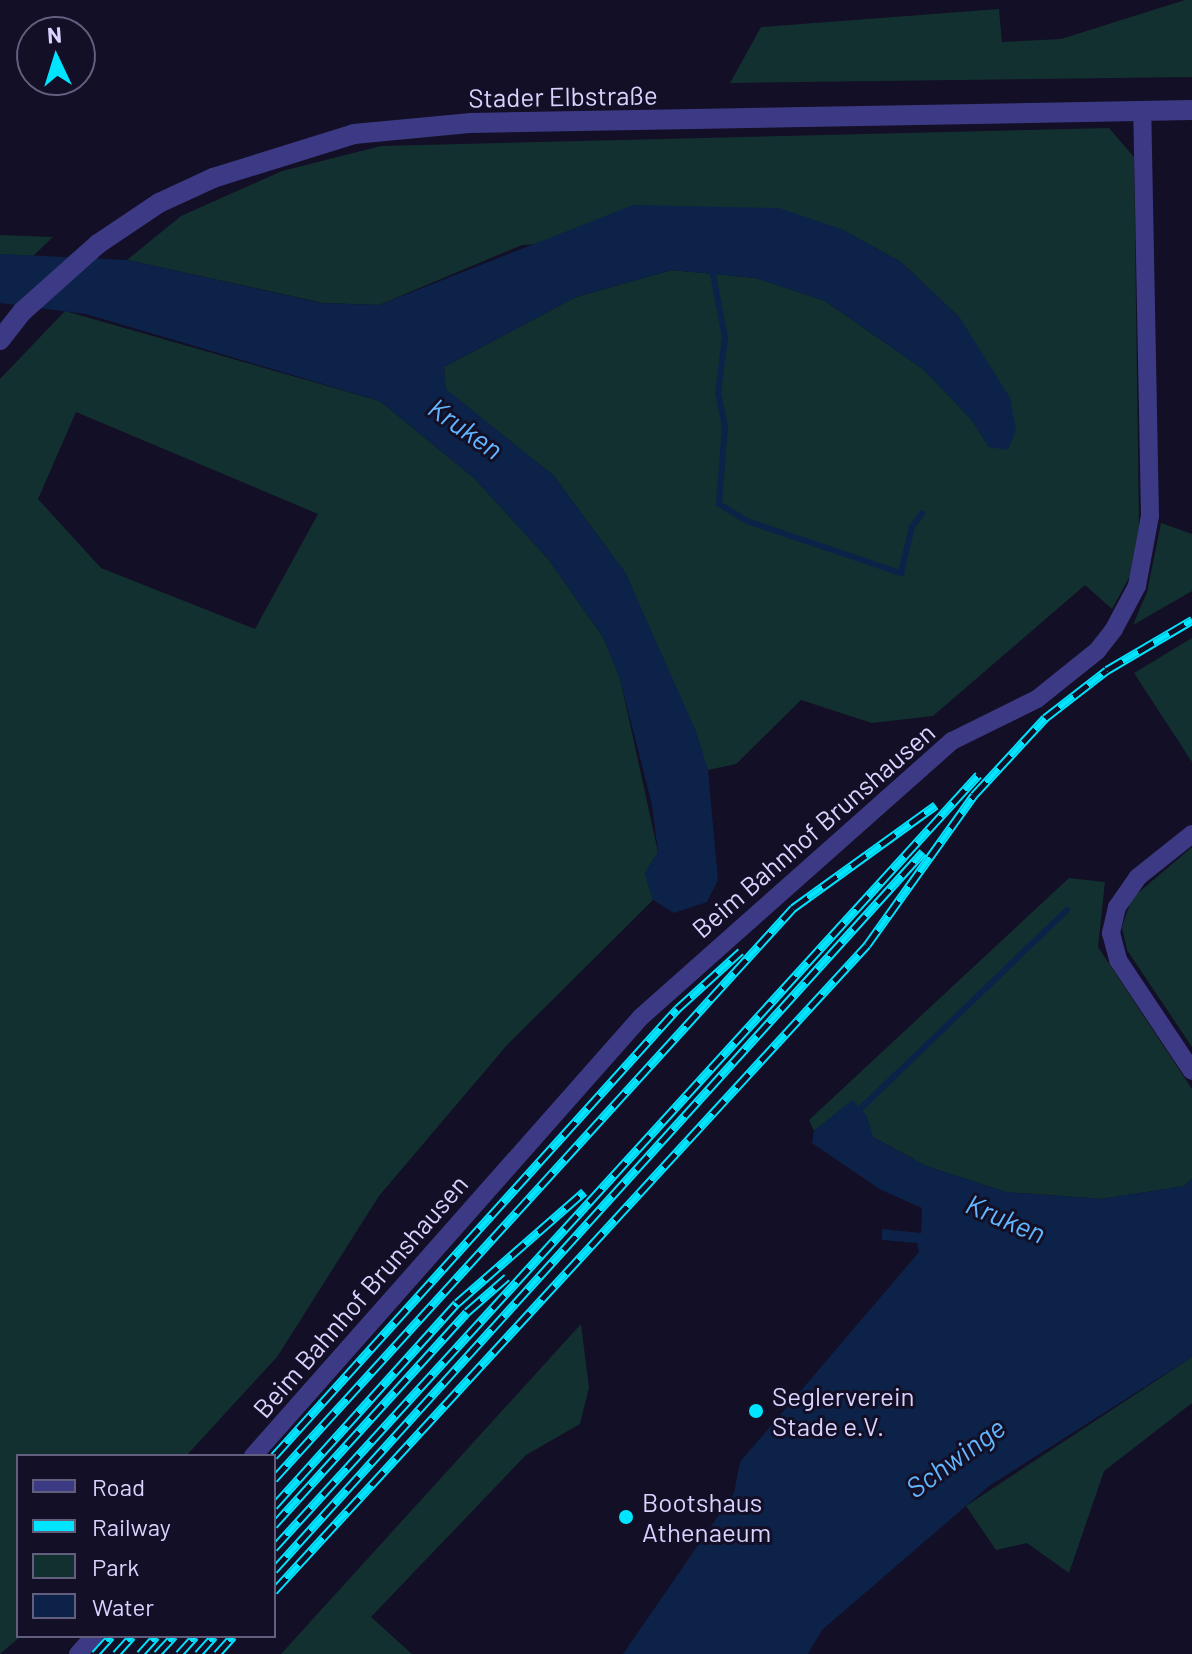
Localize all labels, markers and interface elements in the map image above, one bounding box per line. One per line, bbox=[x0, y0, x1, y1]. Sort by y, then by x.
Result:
north arrow bbox=[16, 16, 96, 96]
text: N bbox=[46, 21, 63, 48]
street label: Stader Elbstraße bbox=[468, 79, 658, 113]
water label: Kruken bbox=[422, 390, 510, 466]
street label: Beim Bahnhof Brunshausen bbox=[685, 716, 941, 944]
street label: Beim Bahnhof Brunshausen bbox=[246, 1168, 474, 1424]
water label: Kruken bbox=[961, 1186, 1051, 1250]
place label: Seglerverein Stade e.V. bbox=[772, 1380, 915, 1442]
marker: Seglerverein Stade e.V. bbox=[747, 1402, 765, 1420]
water label: Schwinge bbox=[899, 1410, 1011, 1504]
legend bbox=[16, 1454, 276, 1638]
text: Road bbox=[92, 1472, 145, 1501]
place label: Bootshaus Athenaeum bbox=[642, 1486, 771, 1548]
marker: Bootshaus Athenaeum bbox=[617, 1508, 635, 1526]
text: Railway bbox=[92, 1512, 171, 1541]
text: Park bbox=[92, 1552, 139, 1581]
text: Water bbox=[92, 1592, 154, 1621]

